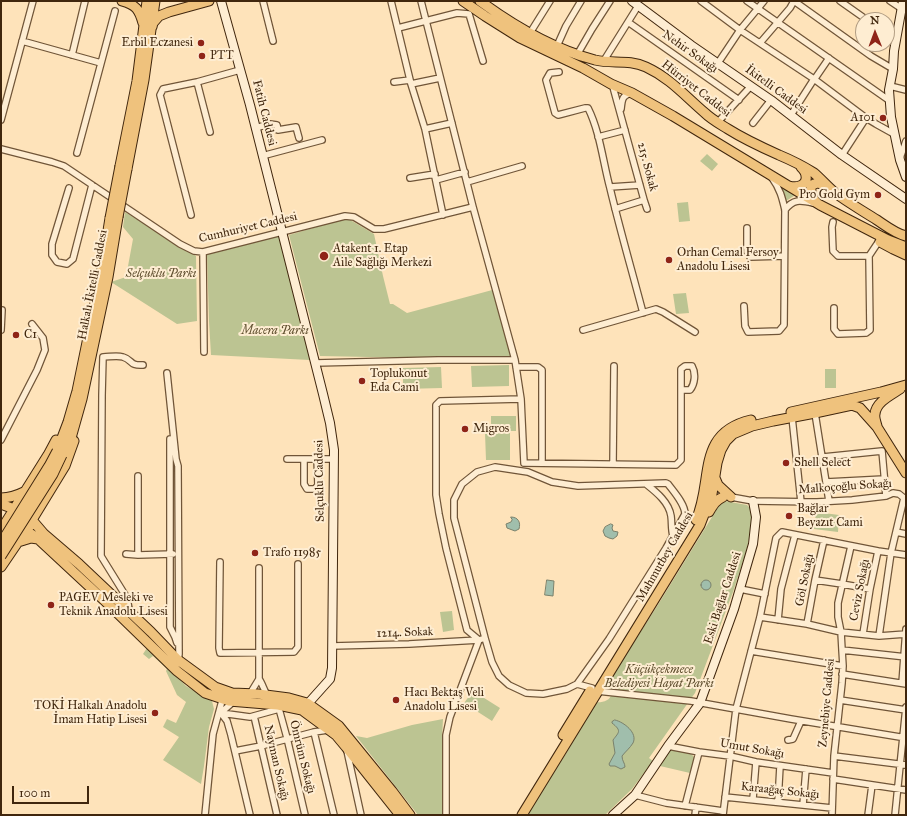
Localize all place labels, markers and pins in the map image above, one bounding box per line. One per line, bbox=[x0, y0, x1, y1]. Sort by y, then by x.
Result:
place label: Erbil Eczanesi bbox=[122, 36, 193, 50]
marker: Erbil Eczanesi bbox=[196, 38, 206, 48]
place label: PTT bbox=[210, 49, 234, 63]
marker: PTT bbox=[197, 51, 207, 61]
place label: A101 bbox=[851, 111, 875, 125]
marker: A101 bbox=[878, 113, 888, 123]
place label: Pro Gold Gym bbox=[799, 188, 870, 202]
marker: Pro Gold Gym bbox=[873, 190, 883, 200]
place label: Atakent 1. Etap Aile Sağlığı Merkezi bbox=[333, 242, 432, 270]
place label: Orhan Cemal Fersoy Anadolu Lisesi bbox=[677, 246, 779, 274]
marker: Atakent 1. Etap Aile Sağlığı Merkezi bbox=[318, 250, 330, 262]
marker: Orhan Cemal Fersoy Anadolu Lisesi bbox=[664, 255, 674, 265]
place label: C1 bbox=[24, 328, 37, 342]
marker: C1 bbox=[11, 330, 21, 340]
place label: Toplukonut Eda Cami bbox=[370, 367, 428, 395]
marker: Toplukonut Eda Cami bbox=[357, 376, 367, 386]
place label: Migros bbox=[473, 422, 509, 436]
marker: Migros bbox=[460, 424, 470, 434]
place label: Shell Select bbox=[794, 456, 851, 470]
marker: Shell Select bbox=[781, 458, 791, 468]
place label: Bağlar Beyazıt Cami bbox=[797, 502, 863, 530]
marker: Bağlar Beyazıt Cami bbox=[784, 511, 794, 521]
place label: Trafo 11985 bbox=[263, 546, 321, 560]
marker: Trafo 11985 bbox=[250, 548, 260, 558]
place label: PAGEV Mesleki ve Teknik Anadolu Lisesi bbox=[59, 591, 168, 619]
marker: PAGEV Mesleki ve Teknik Anadolu Lisesi bbox=[46, 600, 56, 610]
place label: Hacı Bektaş Veli Anadolu Lisesi bbox=[404, 686, 484, 714]
marker: Hacı Bektaş Veli Anadolu Lisesi bbox=[391, 695, 401, 705]
place label: TOKİ Halkalı Anadolu İmam Hatip Lisesi bbox=[34, 699, 147, 727]
marker: TOKİ Halkalı Anadolu İmam Hatip Lisesi bbox=[150, 708, 160, 718]

